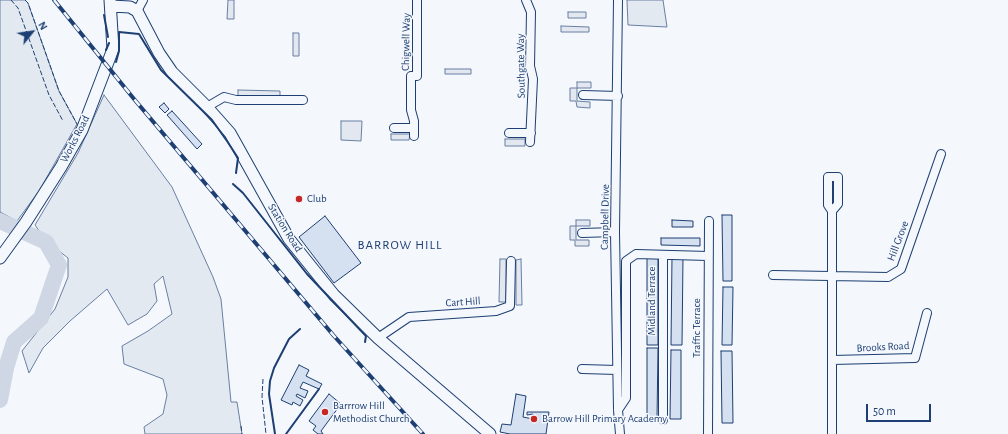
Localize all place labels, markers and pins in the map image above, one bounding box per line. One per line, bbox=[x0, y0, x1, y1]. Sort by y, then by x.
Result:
place label: Club bbox=[307, 192, 327, 206]
marker: Club bbox=[294, 194, 304, 204]
place label: Barrrow Hill Methodist Church bbox=[333, 399, 409, 425]
marker: Barrrow Hill Methodist Church bbox=[320, 407, 330, 417]
place label: Barrow Hill Primary Academy bbox=[542, 412, 667, 426]
marker: Barrow Hill Primary Academy bbox=[529, 414, 539, 424]

